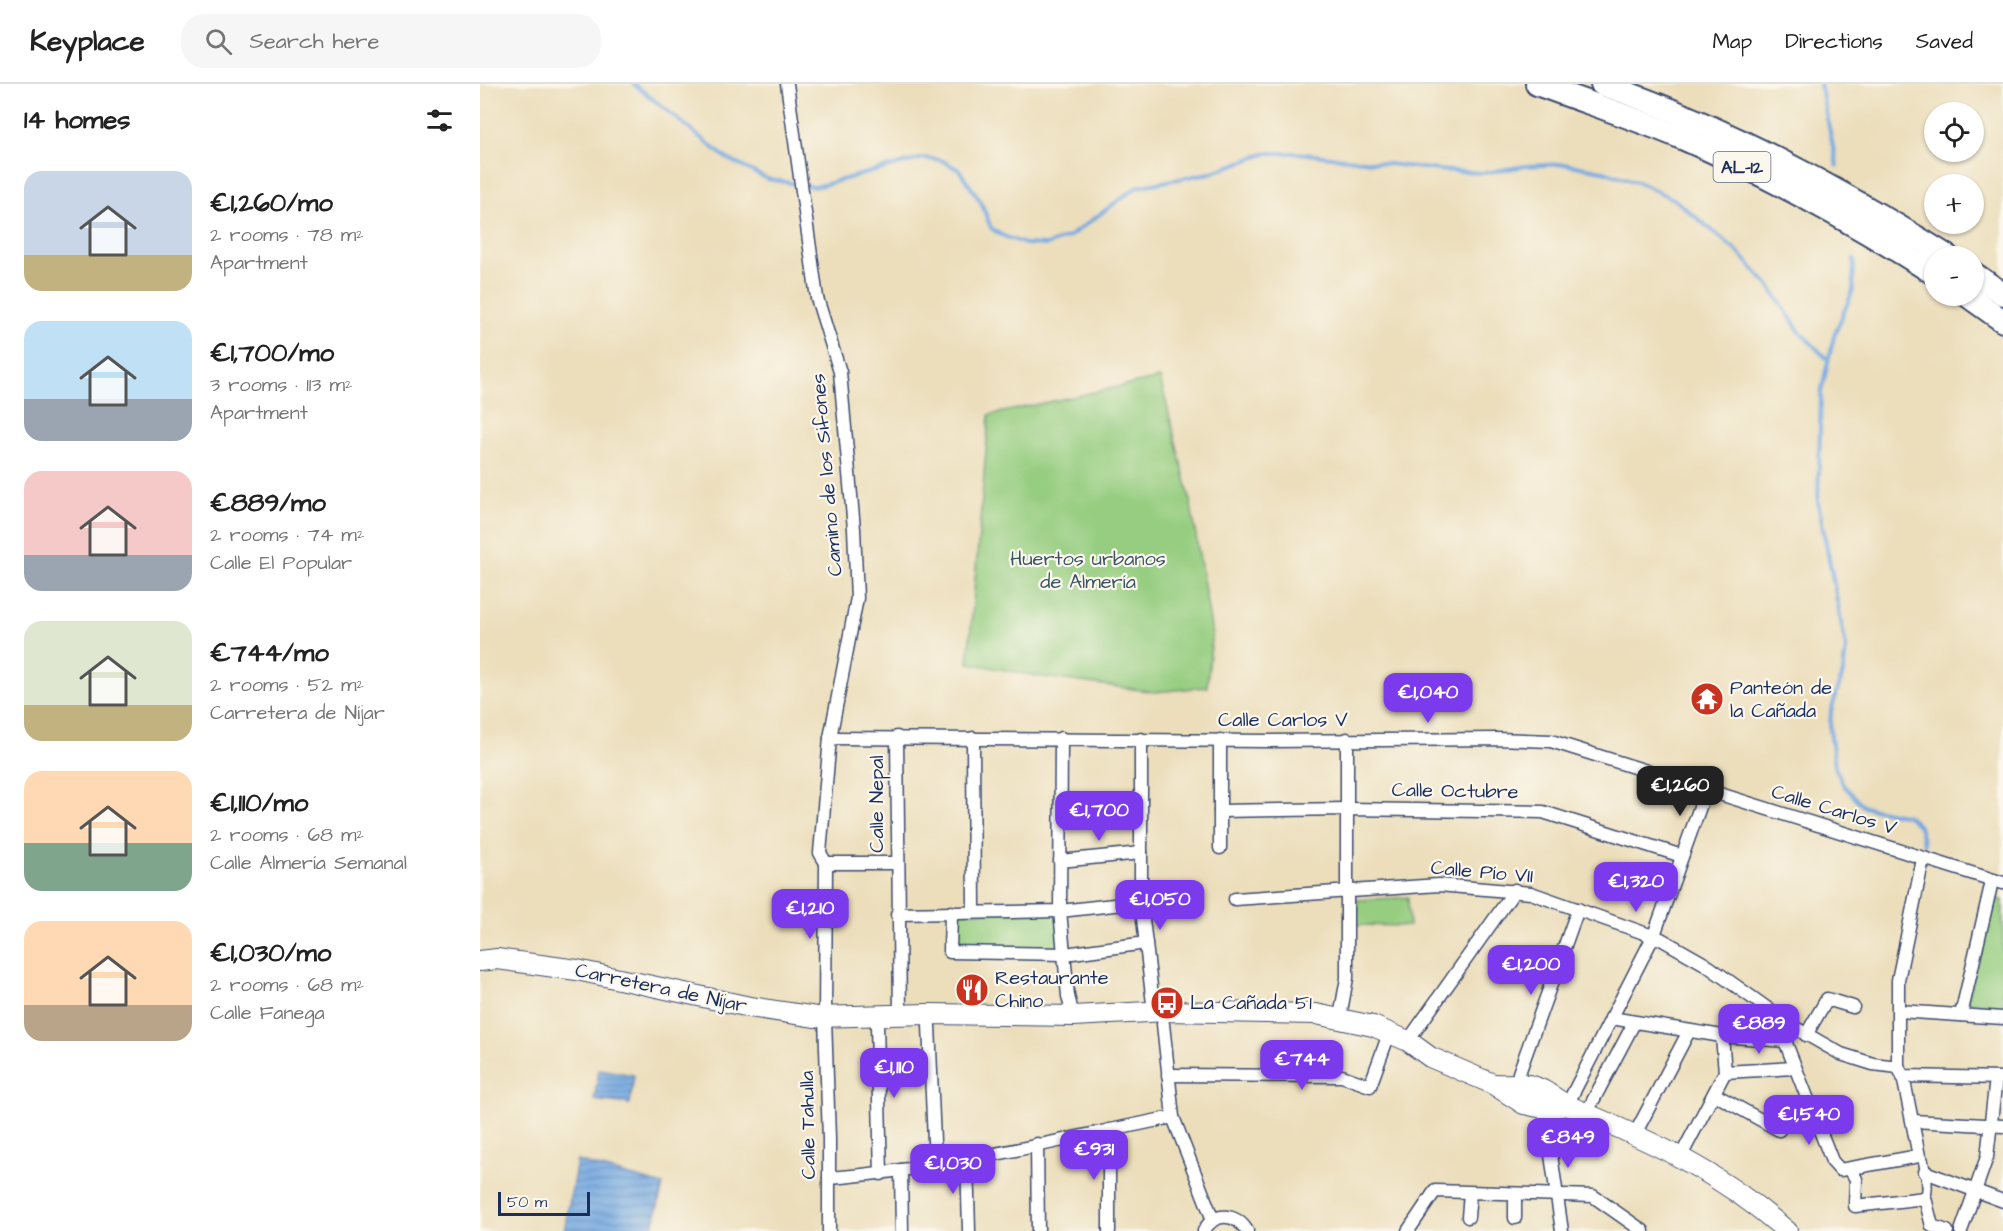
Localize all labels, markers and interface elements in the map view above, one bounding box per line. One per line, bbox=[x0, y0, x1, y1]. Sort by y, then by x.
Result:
search box bbox=[181, 14, 601, 68]
text: Keyplace bbox=[30, 22, 145, 61]
icon: search bbox=[202, 25, 235, 58]
text: Search here bbox=[250, 26, 379, 57]
text: Map bbox=[1712, 27, 1752, 56]
text: Directions bbox=[1785, 27, 1883, 56]
text: Saved bbox=[1916, 27, 1973, 56]
text: 14 homes bbox=[24, 102, 130, 138]
map controls bbox=[1924, 102, 1984, 306]
button: locate bbox=[1924, 102, 1984, 162]
icon: filters bbox=[423, 104, 456, 137]
road number: AL-12 bbox=[1714, 152, 1770, 182]
button: + bbox=[1924, 174, 1984, 234]
text: €1,260/mo bbox=[210, 185, 333, 221]
icon: home bbox=[72, 195, 144, 267]
text: 2 rooms · 78 m² bbox=[210, 221, 364, 249]
button: − bbox=[1924, 246, 1984, 306]
text: Apartment bbox=[210, 249, 308, 277]
text: €1,700/mo bbox=[210, 335, 334, 371]
icon: home bbox=[72, 345, 144, 417]
text: 3 rooms · 113 m² bbox=[210, 371, 353, 399]
street label: Camino de los Sifones bbox=[804, 372, 850, 578]
text: Apartment bbox=[210, 399, 308, 427]
text: €889/mo bbox=[210, 485, 326, 521]
icon: home bbox=[72, 495, 144, 567]
text: 2 rooms · 74 m² bbox=[210, 521, 364, 549]
park label: Huertos urbanos de Almería bbox=[1010, 545, 1166, 596]
text: Calle El Popular bbox=[210, 549, 352, 577]
text: €744/mo bbox=[210, 635, 329, 671]
icon: home bbox=[72, 645, 144, 717]
text: 2 rooms · 52 m² bbox=[210, 671, 364, 699]
pin: €1,040 bbox=[1379, 673, 1477, 724]
place label: Panteón de la Cañada bbox=[1730, 674, 1832, 725]
text: €1,040 bbox=[1398, 678, 1458, 706]
temple icon: Panteón de la Cañada bbox=[1689, 681, 1725, 717]
text: Carretera de Níjar bbox=[210, 699, 385, 727]
street label: Calle Carlos V bbox=[1218, 706, 1348, 734]
street label: Calle Nepal bbox=[863, 755, 891, 853]
pin: €1,260 bbox=[1631, 766, 1729, 817]
text: €1,260 bbox=[1651, 771, 1709, 799]
street label: Calle Octubre bbox=[1391, 776, 1519, 806]
street label: Calle Carlos V bbox=[1768, 778, 1901, 842]
text: €1,110/mo bbox=[210, 785, 308, 821]
pin: €1,700 bbox=[1050, 791, 1148, 842]
icon: home bbox=[72, 795, 144, 867]
text: €1,700 bbox=[1069, 796, 1129, 824]
text: 2 rooms · 68 m² bbox=[210, 821, 364, 849]
text: Calle Almería Semanal bbox=[210, 849, 407, 877]
street label: Calle Pío VII bbox=[1429, 854, 1535, 890]
pin: €1,320 bbox=[1587, 862, 1685, 913]
text: €1,320 bbox=[1608, 867, 1664, 895]
pin: €1,050 bbox=[1111, 880, 1209, 931]
text: €1,050 bbox=[1129, 885, 1191, 913]
pin: €1,210 bbox=[761, 889, 859, 940]
text: €1,210 bbox=[786, 894, 834, 922]
text: €1,030/mo bbox=[210, 935, 331, 971]
icon: home bbox=[72, 945, 144, 1017]
pin: €1,200 bbox=[1482, 945, 1580, 996]
text: €1,200 bbox=[1502, 950, 1560, 978]
street label: Carretera de Níjar bbox=[573, 956, 749, 1020]
place label: Restaurante Chino bbox=[995, 964, 1109, 1015]
text: 2 rooms · 68 m² bbox=[210, 971, 364, 999]
restaurant icon: Restaurante Chino bbox=[954, 972, 990, 1008]
bus stop icon: La Cañada 51 bbox=[1149, 985, 1185, 1021]
place label: La Cañada 51 bbox=[1190, 989, 1312, 1017]
text: Calle Fanega bbox=[210, 999, 325, 1027]
pin: €889 bbox=[1723, 1004, 1795, 1055]
text: €889 bbox=[1732, 1009, 1786, 1037]
pin: €744 bbox=[1266, 1040, 1338, 1091]
text: €744 bbox=[1274, 1045, 1330, 1073]
pin: €1,110 bbox=[845, 1048, 943, 1099]
text: €1,110 bbox=[874, 1053, 914, 1081]
street label: Calle Tahulla bbox=[793, 1070, 823, 1180]
pin: €1,540 bbox=[1760, 1095, 1858, 1146]
text: €1,540 bbox=[1778, 1100, 1840, 1128]
pin: €849 bbox=[1532, 1118, 1604, 1169]
text: €849 bbox=[1541, 1123, 1595, 1151]
pin: €931 bbox=[1058, 1130, 1130, 1181]
text: €931 bbox=[1074, 1135, 1114, 1163]
pin: €1,030 bbox=[904, 1144, 1002, 1195]
text: €1,030 bbox=[924, 1149, 982, 1177]
scale bar bbox=[498, 1189, 590, 1216]
text: 50 m bbox=[507, 1191, 547, 1213]

